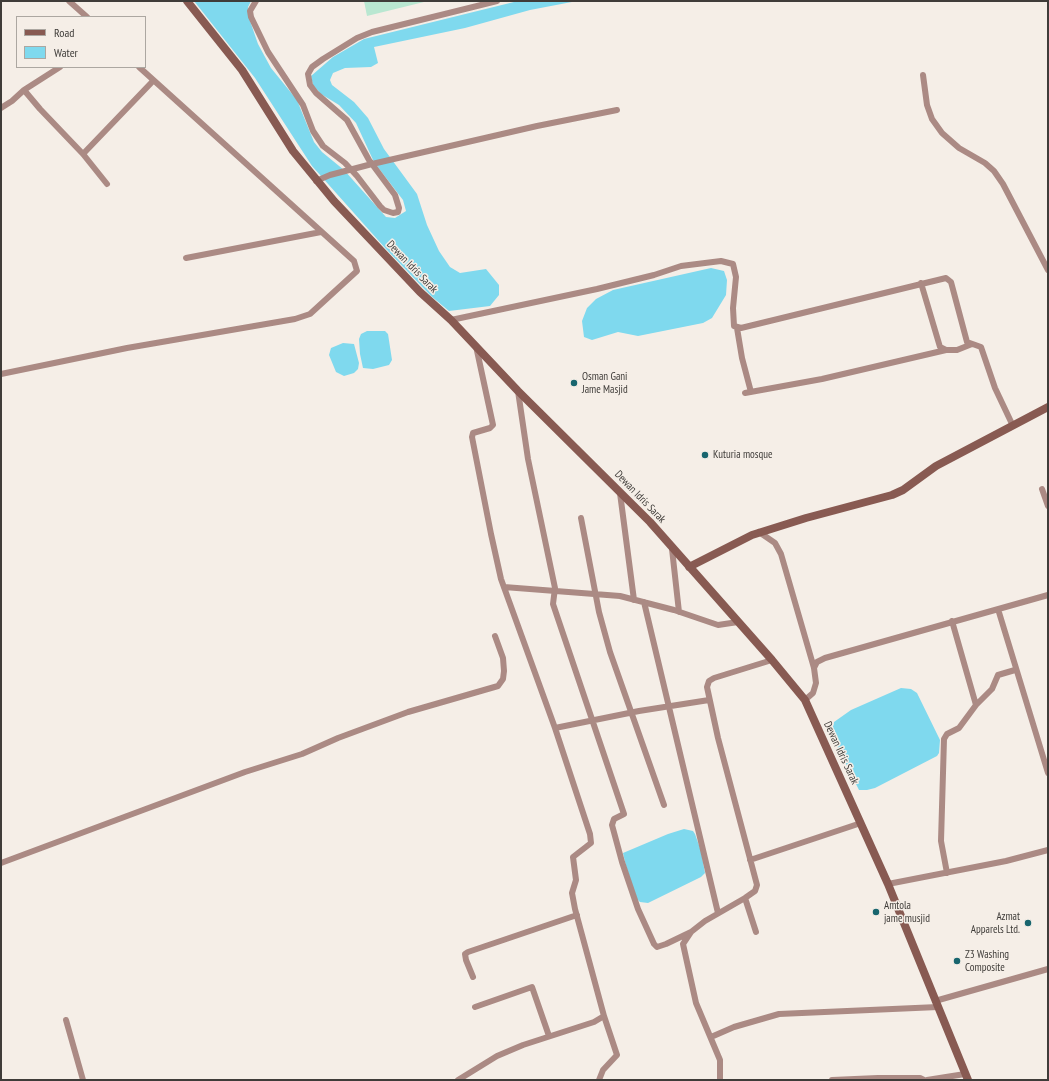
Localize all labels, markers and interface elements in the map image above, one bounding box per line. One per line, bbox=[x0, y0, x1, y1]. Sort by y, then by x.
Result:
legend bbox=[16, 16, 146, 68]
text: Road bbox=[54, 25, 74, 40]
text: Water bbox=[54, 45, 78, 60]
street label: Dewan Idris Sarak bbox=[384, 238, 440, 296]
place label: Osman Gani Jame Masjid bbox=[582, 370, 628, 396]
marker: Osman Gani Jame Masjid bbox=[569, 378, 579, 388]
place label: Kuturia mosque bbox=[713, 448, 773, 462]
marker: Kuturia mosque bbox=[700, 450, 710, 460]
street label: Dewan Idris Sarak bbox=[612, 468, 668, 526]
street label: Dewan Idris Sarak bbox=[821, 719, 861, 787]
place label: Amtola jame musjid bbox=[884, 899, 930, 925]
marker: Amtola jame musjid bbox=[871, 907, 881, 917]
place label: Azmat Apparels Ltd. bbox=[971, 910, 1020, 936]
marker: Azmat Apparels Ltd. bbox=[1023, 918, 1033, 928]
place label: Z3 Washing Composite bbox=[965, 948, 1009, 974]
marker: Z3 Washing Composite bbox=[952, 956, 962, 966]

